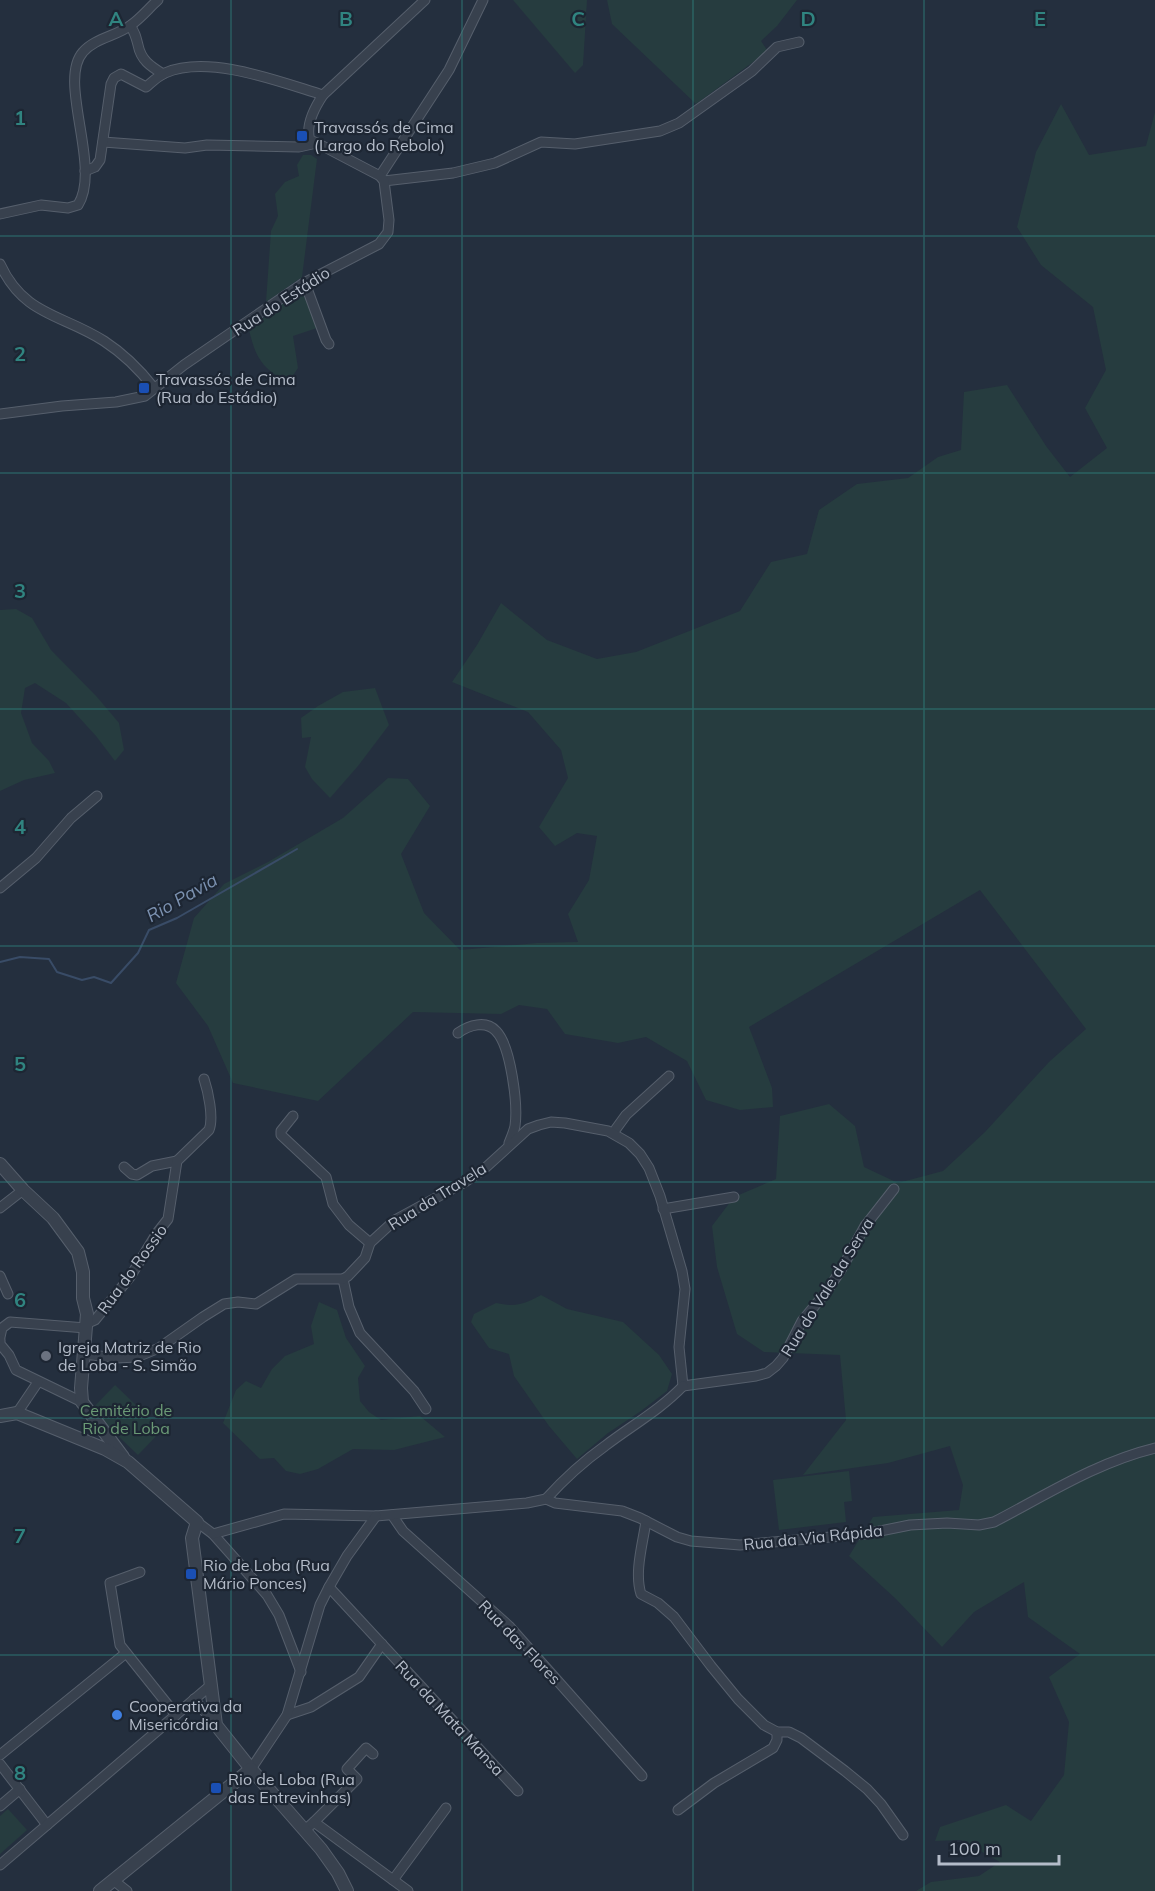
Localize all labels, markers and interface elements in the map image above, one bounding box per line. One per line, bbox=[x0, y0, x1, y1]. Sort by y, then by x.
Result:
text: A bbox=[109, 6, 124, 31]
text: B bbox=[339, 6, 353, 31]
text: C bbox=[571, 6, 585, 31]
text: D bbox=[800, 6, 816, 31]
text: E bbox=[1034, 6, 1046, 31]
text: 1 bbox=[14, 105, 26, 130]
place label: Travassós de Cima (Largo do Rebolo) bbox=[314, 117, 454, 155]
marker: Travassós de Cima (Largo do Rebolo) bbox=[295, 129, 309, 143]
street label: Rua do Estádio bbox=[229, 262, 333, 340]
text: 2 bbox=[14, 341, 26, 366]
place label: Travassós de Cima (Rua do Estádio) bbox=[156, 369, 296, 407]
marker: Travassós de Cima (Rua do Estádio) bbox=[137, 381, 151, 395]
text: 3 bbox=[14, 578, 26, 603]
text: 4 bbox=[14, 814, 26, 839]
water label: Rio Pavia bbox=[142, 868, 222, 927]
text: 5 bbox=[14, 1051, 26, 1076]
street label: Rua da Travela bbox=[384, 1158, 490, 1234]
street label: Rua do Vale da Serva bbox=[776, 1214, 878, 1360]
street label: Rua do Rossio bbox=[93, 1220, 171, 1318]
text: 6 bbox=[14, 1287, 26, 1312]
place label: Igreja Matriz de Rio de Loba - S. Simão bbox=[58, 1337, 201, 1375]
marker: Igreja Matriz de Rio de Loba - S. Simão bbox=[39, 1349, 53, 1363]
park label: Cemitério de Rio de Loba bbox=[80, 1400, 172, 1438]
street label: Rua da Via Rápida bbox=[743, 1520, 883, 1554]
text: 7 bbox=[14, 1523, 26, 1548]
place label: Rio de Loba (Rua Mário Ponces) bbox=[203, 1555, 330, 1593]
marker: Rio de Loba (Rua Mário Ponces) bbox=[184, 1567, 198, 1581]
street label: Rua das Flores bbox=[475, 1596, 565, 1688]
street label: Rua da Mata Mansa bbox=[391, 1656, 509, 1780]
place label: Cooperativa da Misericórdia bbox=[129, 1696, 242, 1734]
marker: Cooperativa da Misericórdia bbox=[110, 1708, 124, 1722]
text: 8 bbox=[14, 1760, 26, 1785]
place label: Rio de Loba (Rua das Entrevinhas) bbox=[228, 1769, 355, 1807]
marker: Rio de Loba (Rua das Entrevinhas) bbox=[209, 1781, 223, 1795]
scale bar bbox=[939, 1828, 1059, 1866]
text: 100 m bbox=[948, 1837, 1001, 1860]

